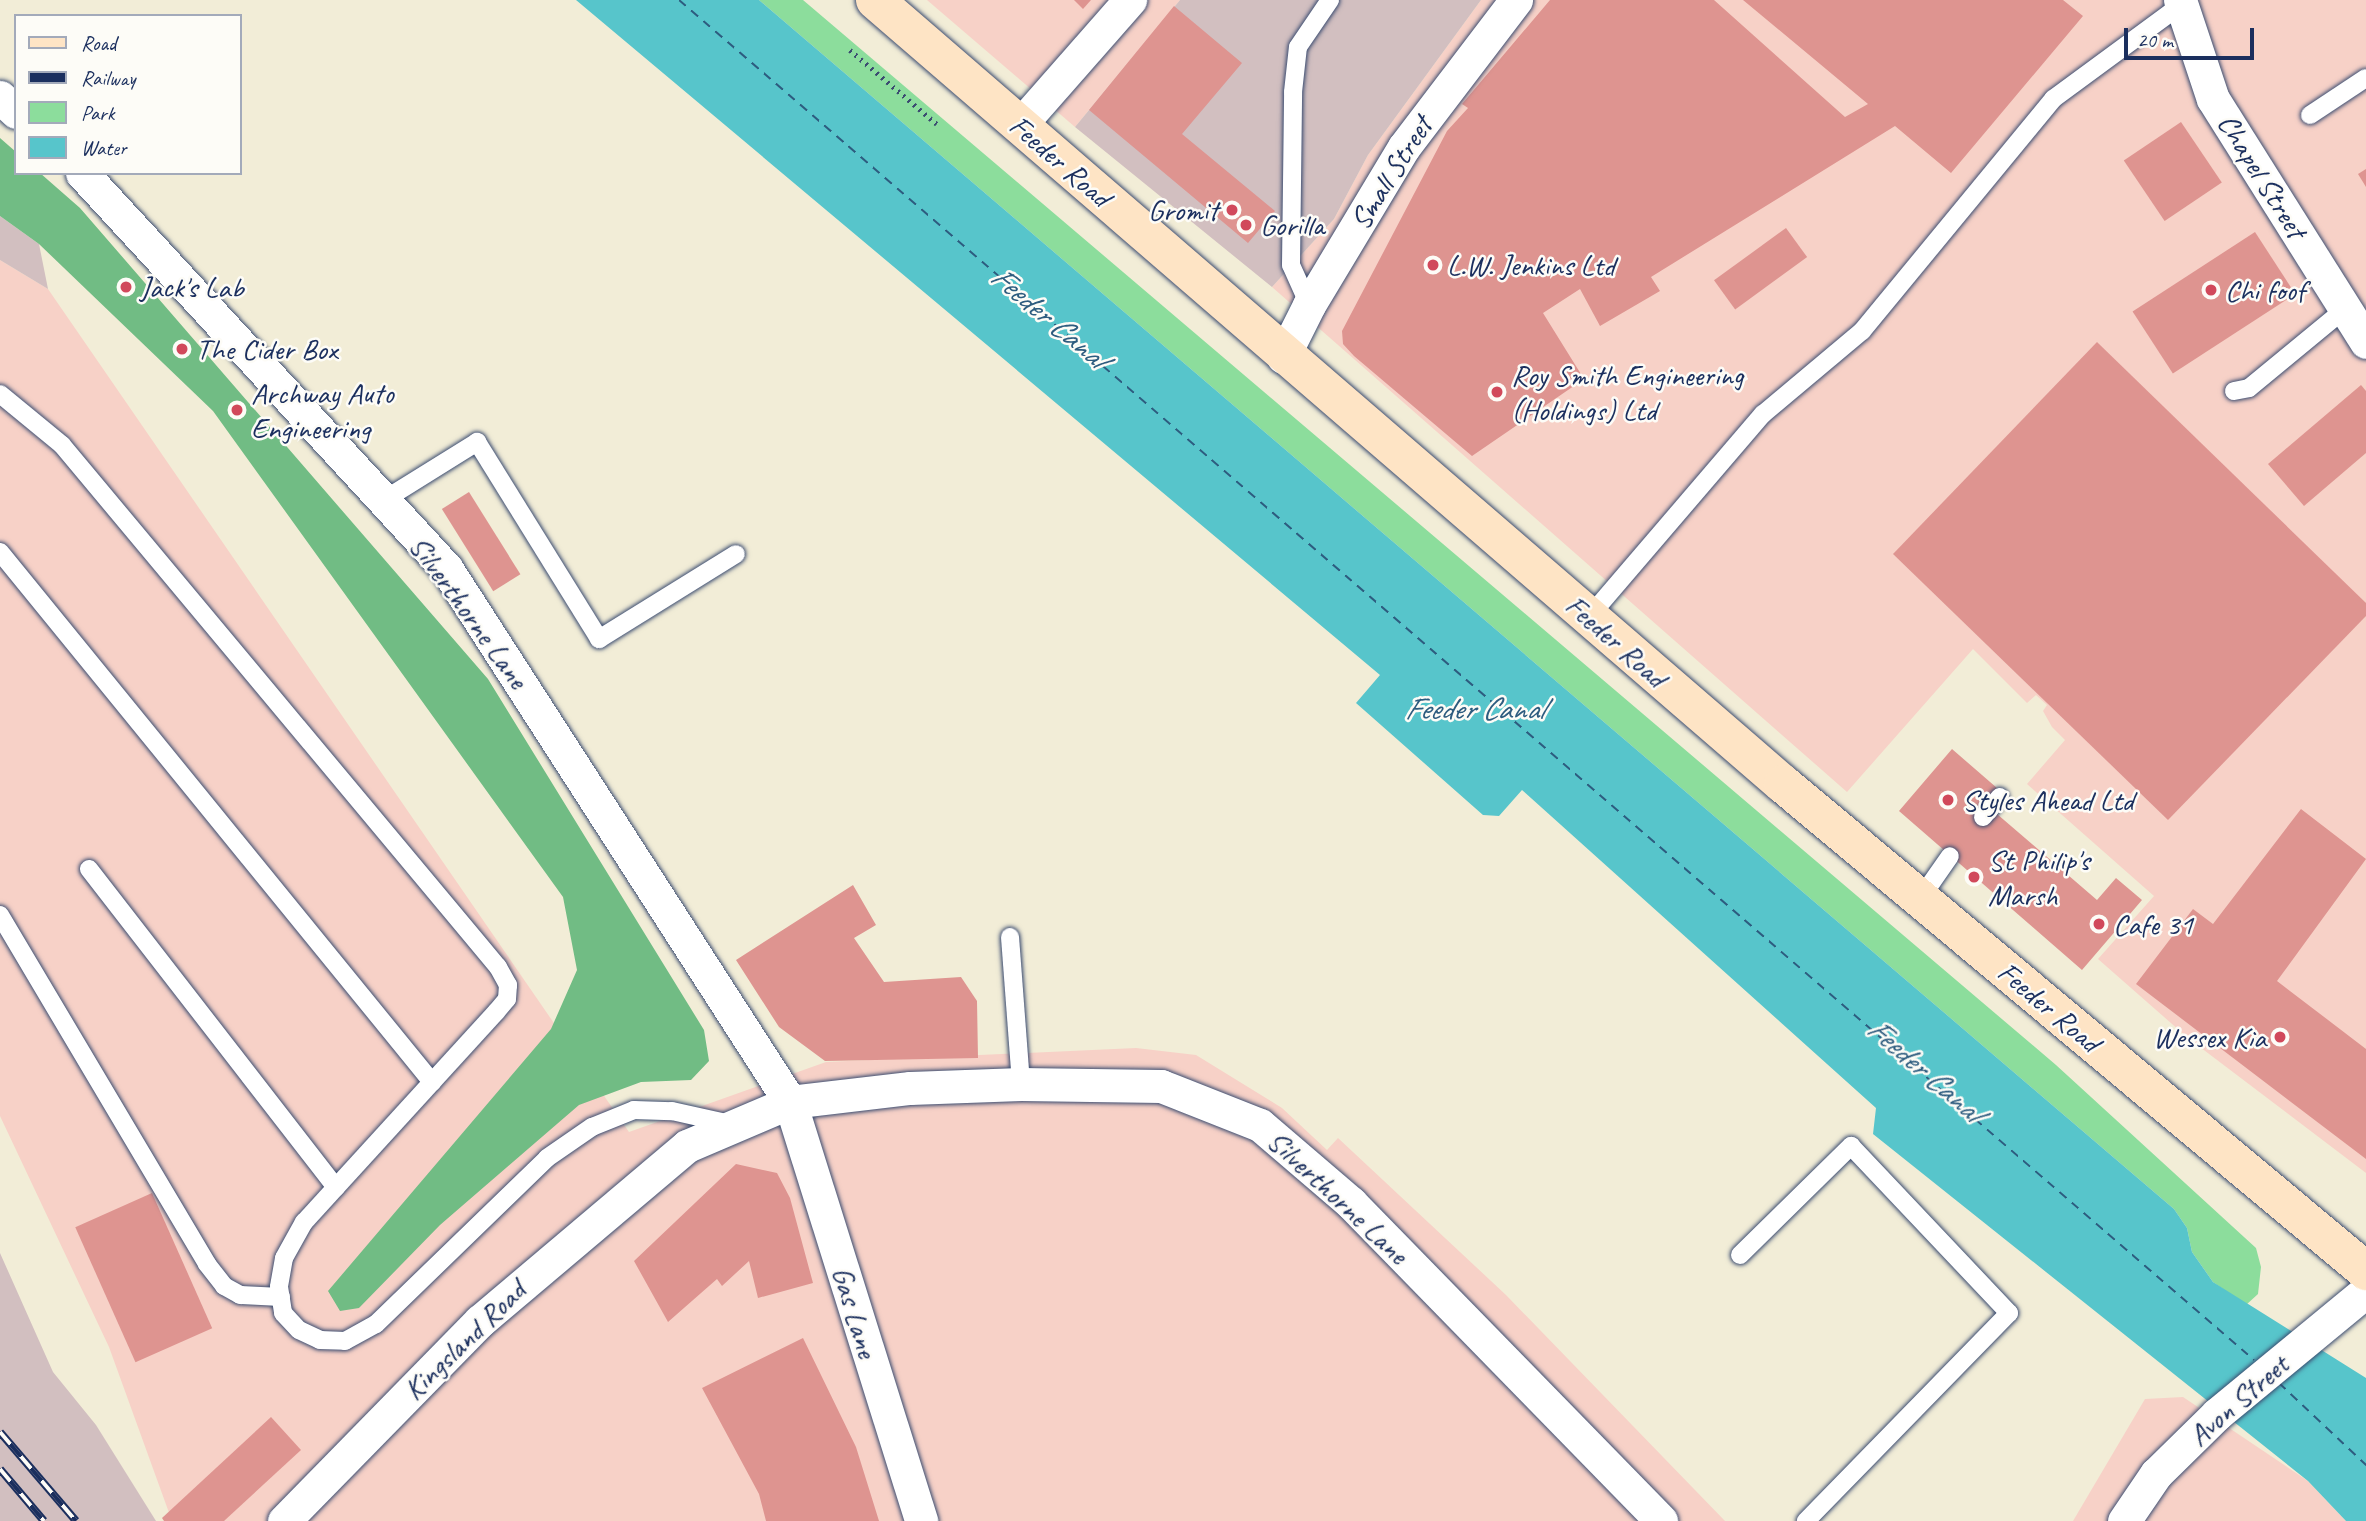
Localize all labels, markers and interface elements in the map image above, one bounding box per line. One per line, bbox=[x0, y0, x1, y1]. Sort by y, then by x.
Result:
legend bbox=[14, 14, 242, 175]
scale bar bbox=[2128, 14, 2258, 58]
text: 20 m bbox=[2137, 27, 2173, 53]
text: Road bbox=[81, 30, 116, 56]
text: Railway bbox=[81, 65, 135, 91]
text: Park bbox=[81, 100, 114, 126]
street label: Feeder Road bbox=[1002, 107, 1118, 215]
street label: Chapel Street bbox=[2210, 107, 2314, 245]
street label: Small Street bbox=[1342, 110, 1440, 236]
text: Water bbox=[81, 135, 127, 161]
place label: Gromit bbox=[1148, 192, 1218, 228]
marker: Gromit bbox=[1224, 202, 1240, 218]
place label: Gorilla bbox=[1260, 207, 1324, 243]
marker: Gorilla bbox=[1238, 217, 1254, 233]
place label: L.W. Jenkins Ltd bbox=[1447, 247, 1614, 283]
marker: L.W. Jenkins Ltd bbox=[1425, 257, 1441, 273]
water label: Feeder Canal bbox=[982, 258, 1114, 376]
place label: Jack's Lab bbox=[140, 269, 244, 305]
place label: Chi foof bbox=[2225, 272, 2305, 308]
marker: Jack's Lab bbox=[118, 279, 134, 295]
marker: Chi foof bbox=[2203, 282, 2219, 298]
place label: The Cider Box bbox=[196, 331, 337, 367]
marker: The Cider Box bbox=[174, 341, 190, 357]
place label: Roy Smith Engineering (Holdings) Ltd bbox=[1511, 357, 1742, 428]
place label: Archway Auto Engineering bbox=[251, 375, 393, 446]
marker: Roy Smith Engineering (Holdings) Ltd bbox=[1489, 384, 1505, 400]
marker: Archway Auto Engineering bbox=[229, 402, 245, 418]
street label: Silverthorne Lane bbox=[401, 528, 537, 696]
street label: Feeder Road bbox=[1558, 587, 1674, 695]
water label: Feeder Canal bbox=[1405, 690, 1543, 728]
place label: Styles Ahead Ltd bbox=[1962, 782, 2134, 818]
marker: Styles Ahead Ltd bbox=[1940, 792, 1956, 808]
place label: St Philip's Marsh bbox=[1988, 842, 2090, 912]
marker: St Philip's Marsh bbox=[1966, 869, 1982, 885]
place label: Cafe 31 bbox=[2113, 906, 2193, 942]
marker: Cafe 31 bbox=[2091, 916, 2107, 932]
street label: Feeder Road bbox=[1991, 954, 2107, 1060]
water label: Feeder Canal bbox=[1859, 1010, 1989, 1130]
place label: Wessex Kia bbox=[2154, 1019, 2266, 1055]
marker: Wessex Kia bbox=[2272, 1029, 2288, 1045]
street label: Silverthorne Lane bbox=[1260, 1122, 1416, 1272]
street label: Gas Lane bbox=[824, 1262, 886, 1362]
street label: Kingsland Road bbox=[396, 1273, 532, 1407]
street label: Avon Street bbox=[2180, 1347, 2296, 1453]

